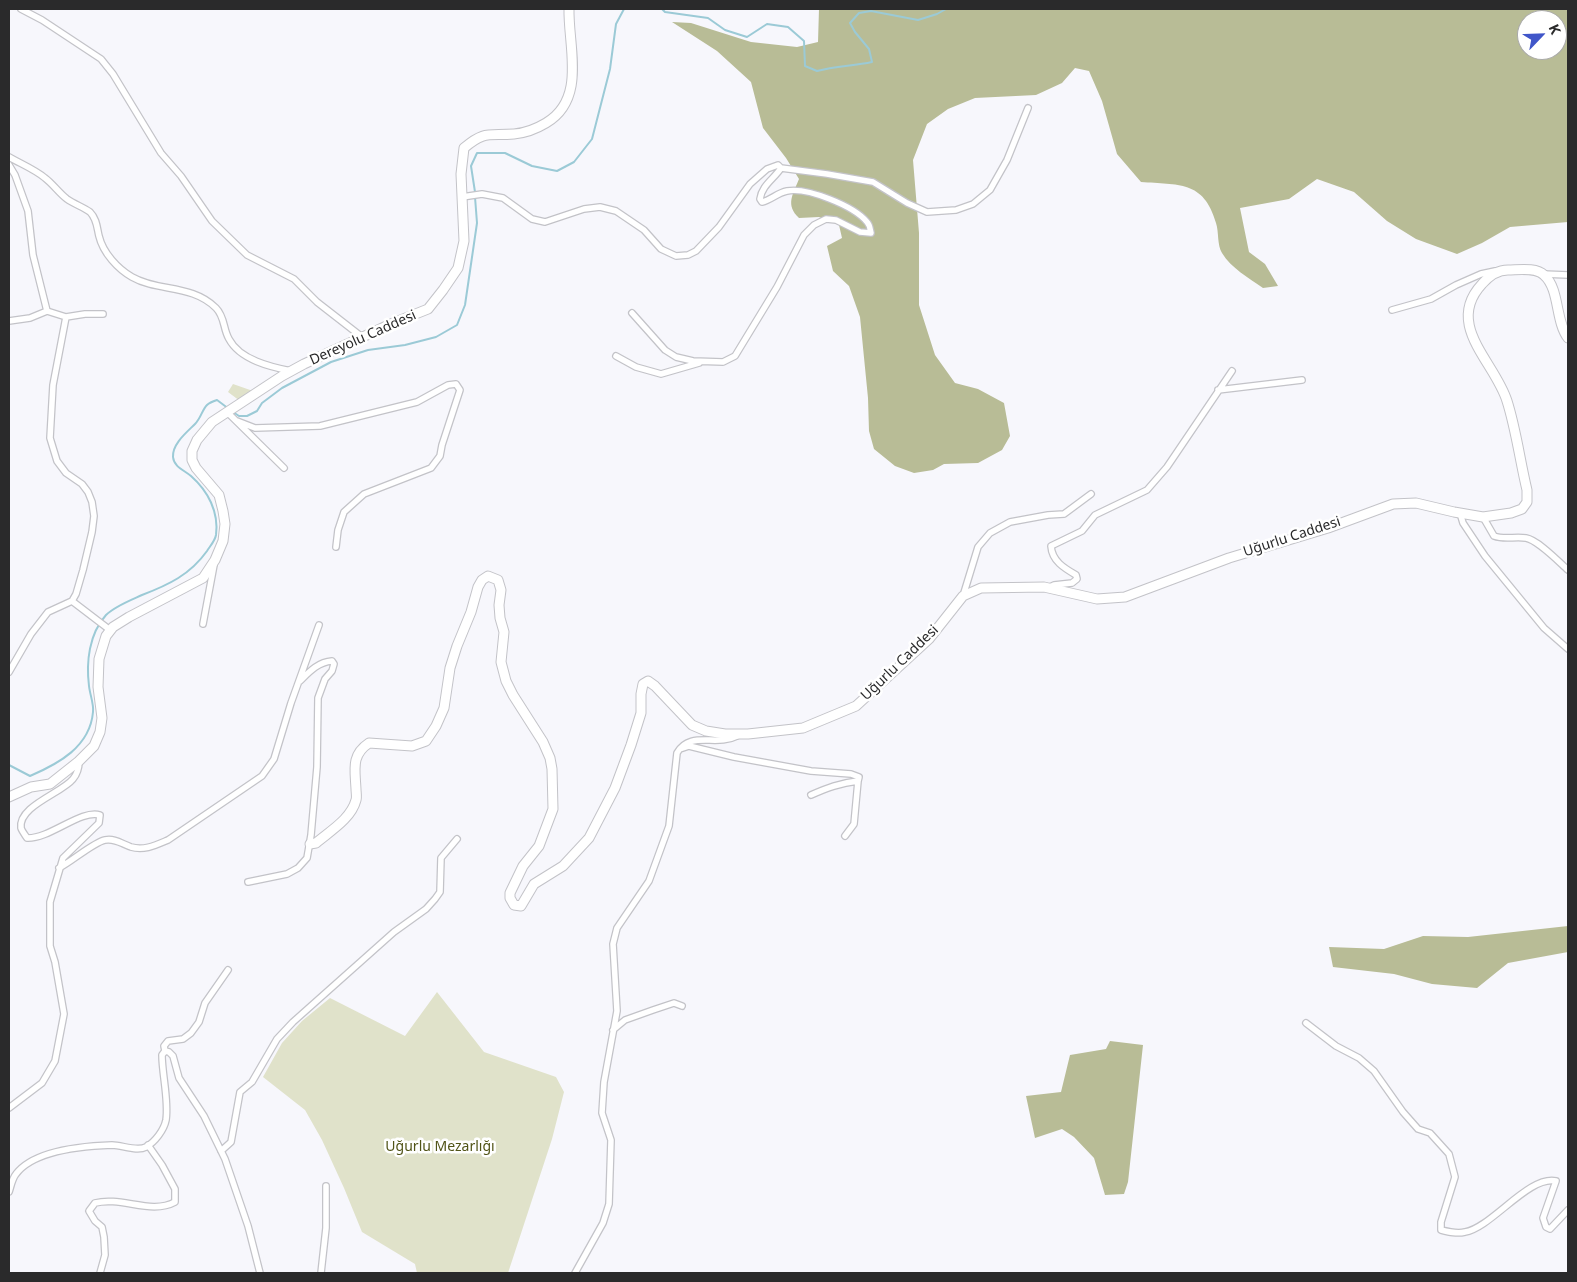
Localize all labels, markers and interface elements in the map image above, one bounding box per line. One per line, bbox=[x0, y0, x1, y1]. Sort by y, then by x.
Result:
north arrow bbox=[1517, 10, 1567, 60]
text: K bbox=[1545, 21, 1566, 37]
street label: Dereyolu Caddesi bbox=[307, 307, 419, 369]
street label: Uğurlu Caddesi bbox=[1241, 513, 1343, 561]
street label: Uğurlu Caddesi bbox=[858, 622, 942, 704]
park label: Uğurlu Mezarlığı bbox=[385, 1139, 495, 1155]

